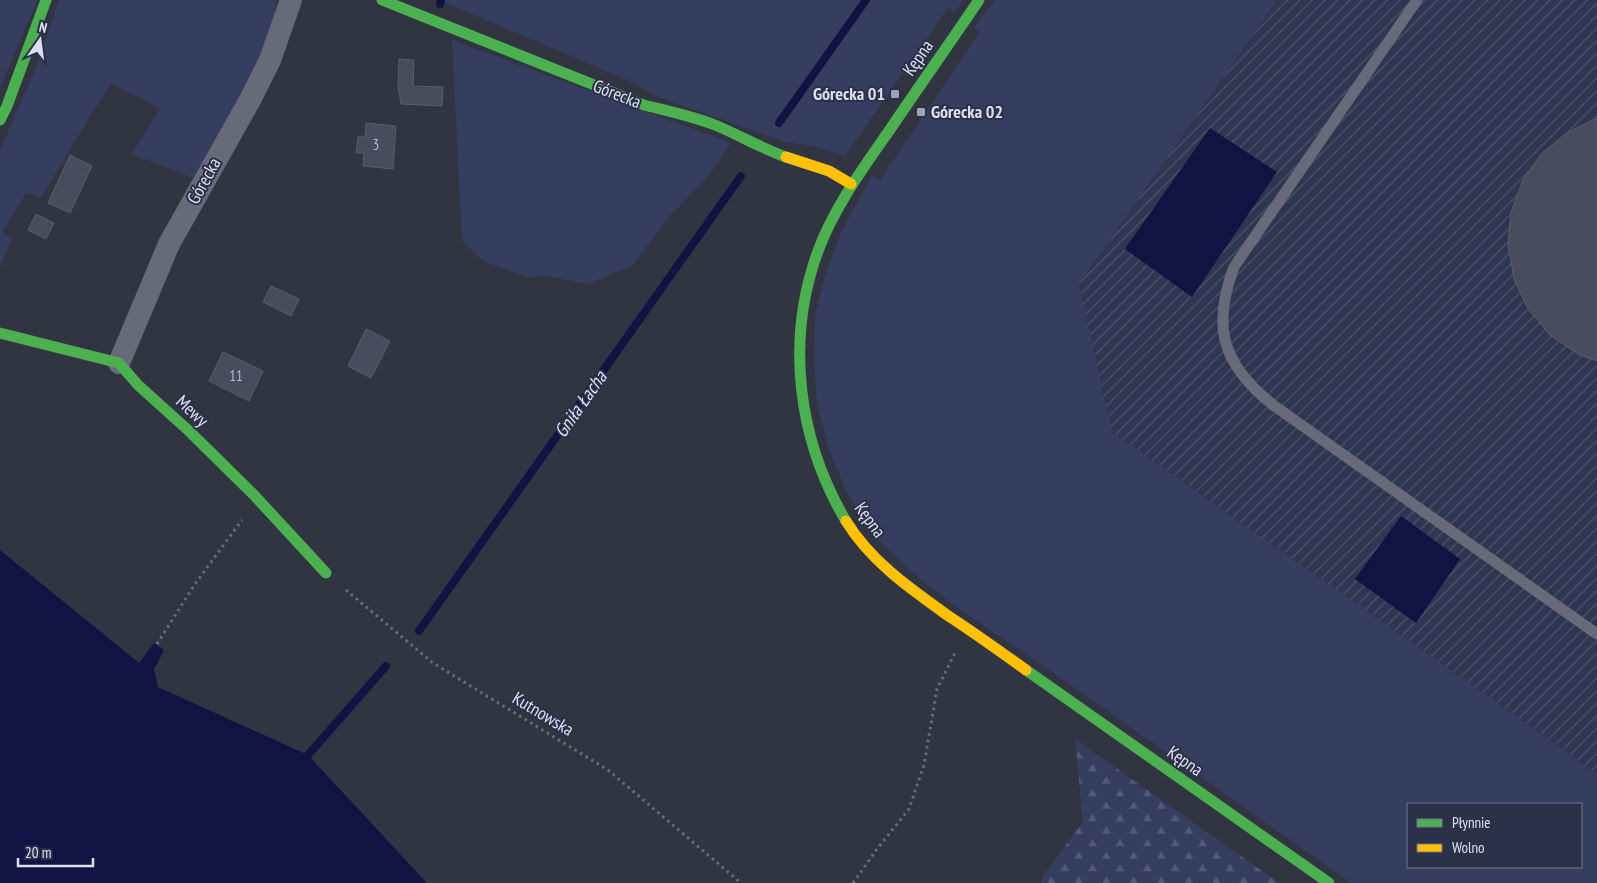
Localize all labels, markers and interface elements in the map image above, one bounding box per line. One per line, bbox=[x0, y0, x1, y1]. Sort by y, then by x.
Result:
north arrow bbox=[15, 15, 65, 65]
text: N bbox=[37, 18, 49, 37]
street label: Kępna bbox=[897, 35, 938, 80]
street label: Górecka bbox=[590, 74, 644, 113]
place label: Górecka 01 bbox=[813, 82, 885, 105]
marker: Górecka 01 bbox=[889, 88, 901, 100]
place label: Górecka 02 bbox=[931, 100, 1003, 123]
marker: Górecka 02 bbox=[915, 106, 927, 118]
house number: 3 bbox=[373, 135, 379, 154]
street label: Górecka bbox=[182, 154, 226, 208]
water label: Gniła Łacha bbox=[548, 365, 612, 442]
house number: 11 bbox=[229, 366, 243, 385]
street label: Mewy bbox=[171, 390, 214, 432]
street label: Kępna bbox=[850, 497, 891, 542]
street label: Kutnowska bbox=[508, 686, 578, 741]
street label: Kępna bbox=[1163, 740, 1208, 781]
legend bbox=[1407, 803, 1582, 868]
text: Płynnie bbox=[1452, 813, 1491, 832]
scale bar bbox=[18, 836, 92, 868]
text: Wolno bbox=[1452, 838, 1485, 857]
text: 20 m bbox=[25, 843, 51, 862]

